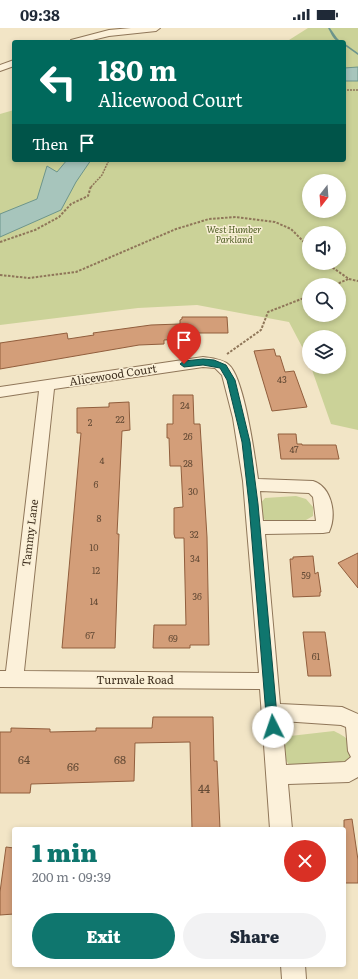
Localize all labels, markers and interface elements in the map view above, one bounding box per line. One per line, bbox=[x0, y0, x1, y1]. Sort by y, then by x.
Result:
text: 09:38 bbox=[20, 3, 60, 26]
text: 180 m bbox=[98, 48, 177, 90]
icon: left bbox=[32, 56, 84, 108]
text: Alicewood Court bbox=[98, 86, 242, 113]
text: Then bbox=[32, 132, 68, 155]
icon: arrive bbox=[76, 132, 98, 154]
north arrow bbox=[302, 174, 346, 218]
map controls bbox=[302, 174, 346, 374]
park label: West Humber Parkland bbox=[206, 222, 262, 246]
button: sound bbox=[302, 226, 346, 270]
button: search bbox=[302, 278, 346, 322]
pin bbox=[167, 323, 201, 364]
icon: arrive bbox=[173, 329, 195, 351]
button: layers bbox=[302, 330, 346, 374]
street label: Alicewood Court bbox=[68, 359, 158, 389]
house number: 43 bbox=[277, 372, 287, 386]
house number: 24 bbox=[180, 398, 190, 412]
house number: 22 bbox=[115, 412, 125, 426]
house number: 2 bbox=[88, 415, 93, 429]
house number: 26 bbox=[183, 429, 193, 443]
house number: 47 bbox=[289, 442, 299, 456]
house number: 4 bbox=[100, 453, 105, 467]
house number: 28 bbox=[183, 456, 193, 470]
house number: 6 bbox=[94, 477, 99, 491]
house number: 30 bbox=[188, 484, 198, 498]
street label: Tammy Lane bbox=[17, 498, 41, 568]
house number: 8 bbox=[97, 511, 102, 525]
house number: 32 bbox=[189, 527, 199, 541]
house number: 10 bbox=[90, 540, 98, 554]
house number: 34 bbox=[190, 551, 200, 565]
house number: 12 bbox=[92, 563, 101, 577]
house number: 59 bbox=[301, 568, 311, 582]
house number: 36 bbox=[192, 589, 202, 603]
house number: 14 bbox=[90, 594, 98, 608]
house number: 67 bbox=[85, 628, 95, 642]
house number: 69 bbox=[168, 631, 178, 645]
house number: 61 bbox=[312, 649, 321, 663]
street label: Turnvale Road bbox=[96, 671, 174, 687]
position arrow bbox=[252, 706, 294, 748]
house number: 64 bbox=[18, 751, 30, 767]
house number: 68 bbox=[114, 751, 126, 767]
house number: 66 bbox=[67, 758, 79, 774]
house number: 44 bbox=[198, 780, 210, 796]
text: 1 min bbox=[32, 834, 97, 869]
button: close bbox=[284, 840, 326, 882]
text: 200 m · 09:39 bbox=[32, 867, 111, 886]
button: Exit bbox=[32, 913, 175, 959]
button: Share bbox=[183, 913, 326, 959]

